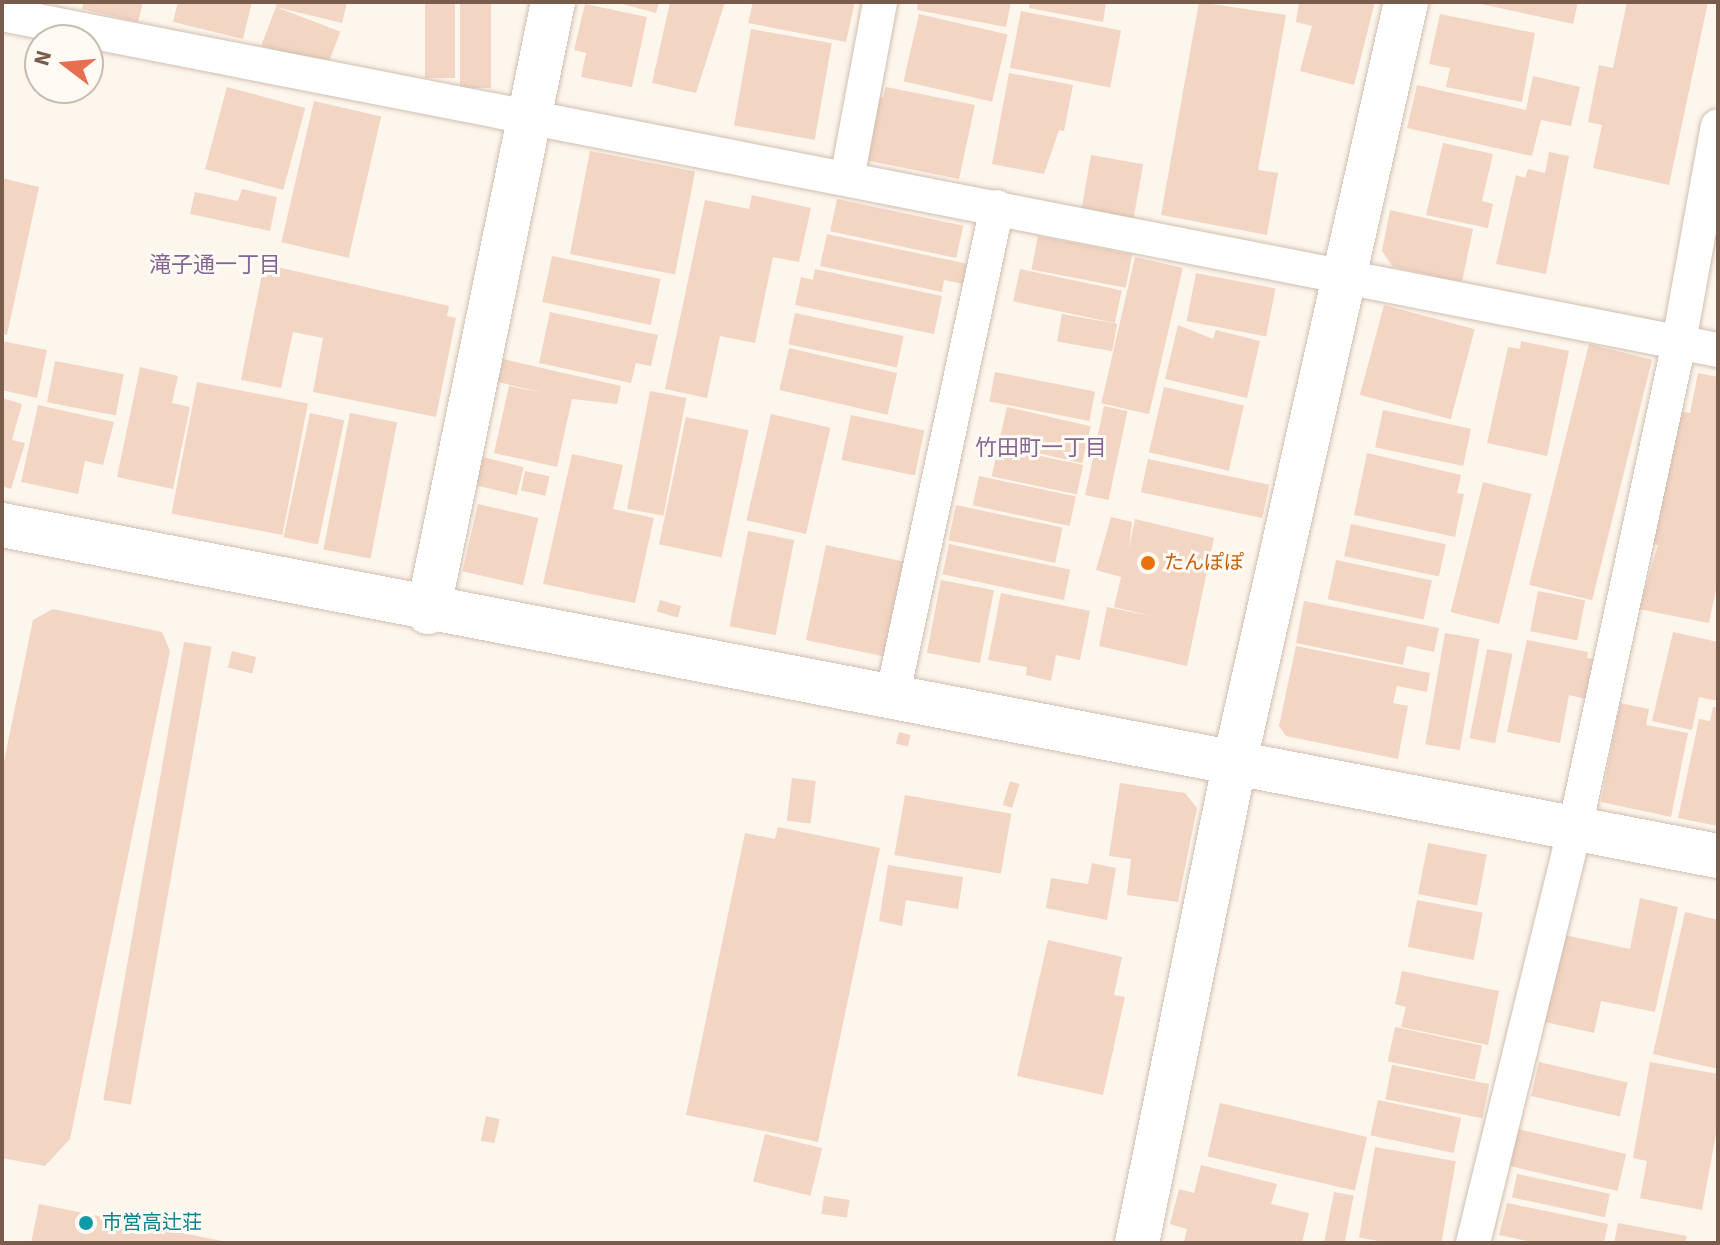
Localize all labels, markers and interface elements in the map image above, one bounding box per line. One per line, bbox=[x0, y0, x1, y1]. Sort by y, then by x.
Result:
north arrow bbox=[24, 24, 104, 104]
text: N bbox=[25, 46, 60, 69]
district label: 滝子通一丁目 bbox=[149, 253, 281, 279]
district label: 竹田町一丁目 bbox=[975, 436, 1107, 462]
place label: たんぽぽ bbox=[1164, 551, 1244, 575]
marker: たんぽぽ bbox=[1139, 554, 1157, 572]
place label: 市営高辻荘 bbox=[102, 1211, 202, 1235]
marker: 市営高辻荘 bbox=[77, 1214, 95, 1232]

